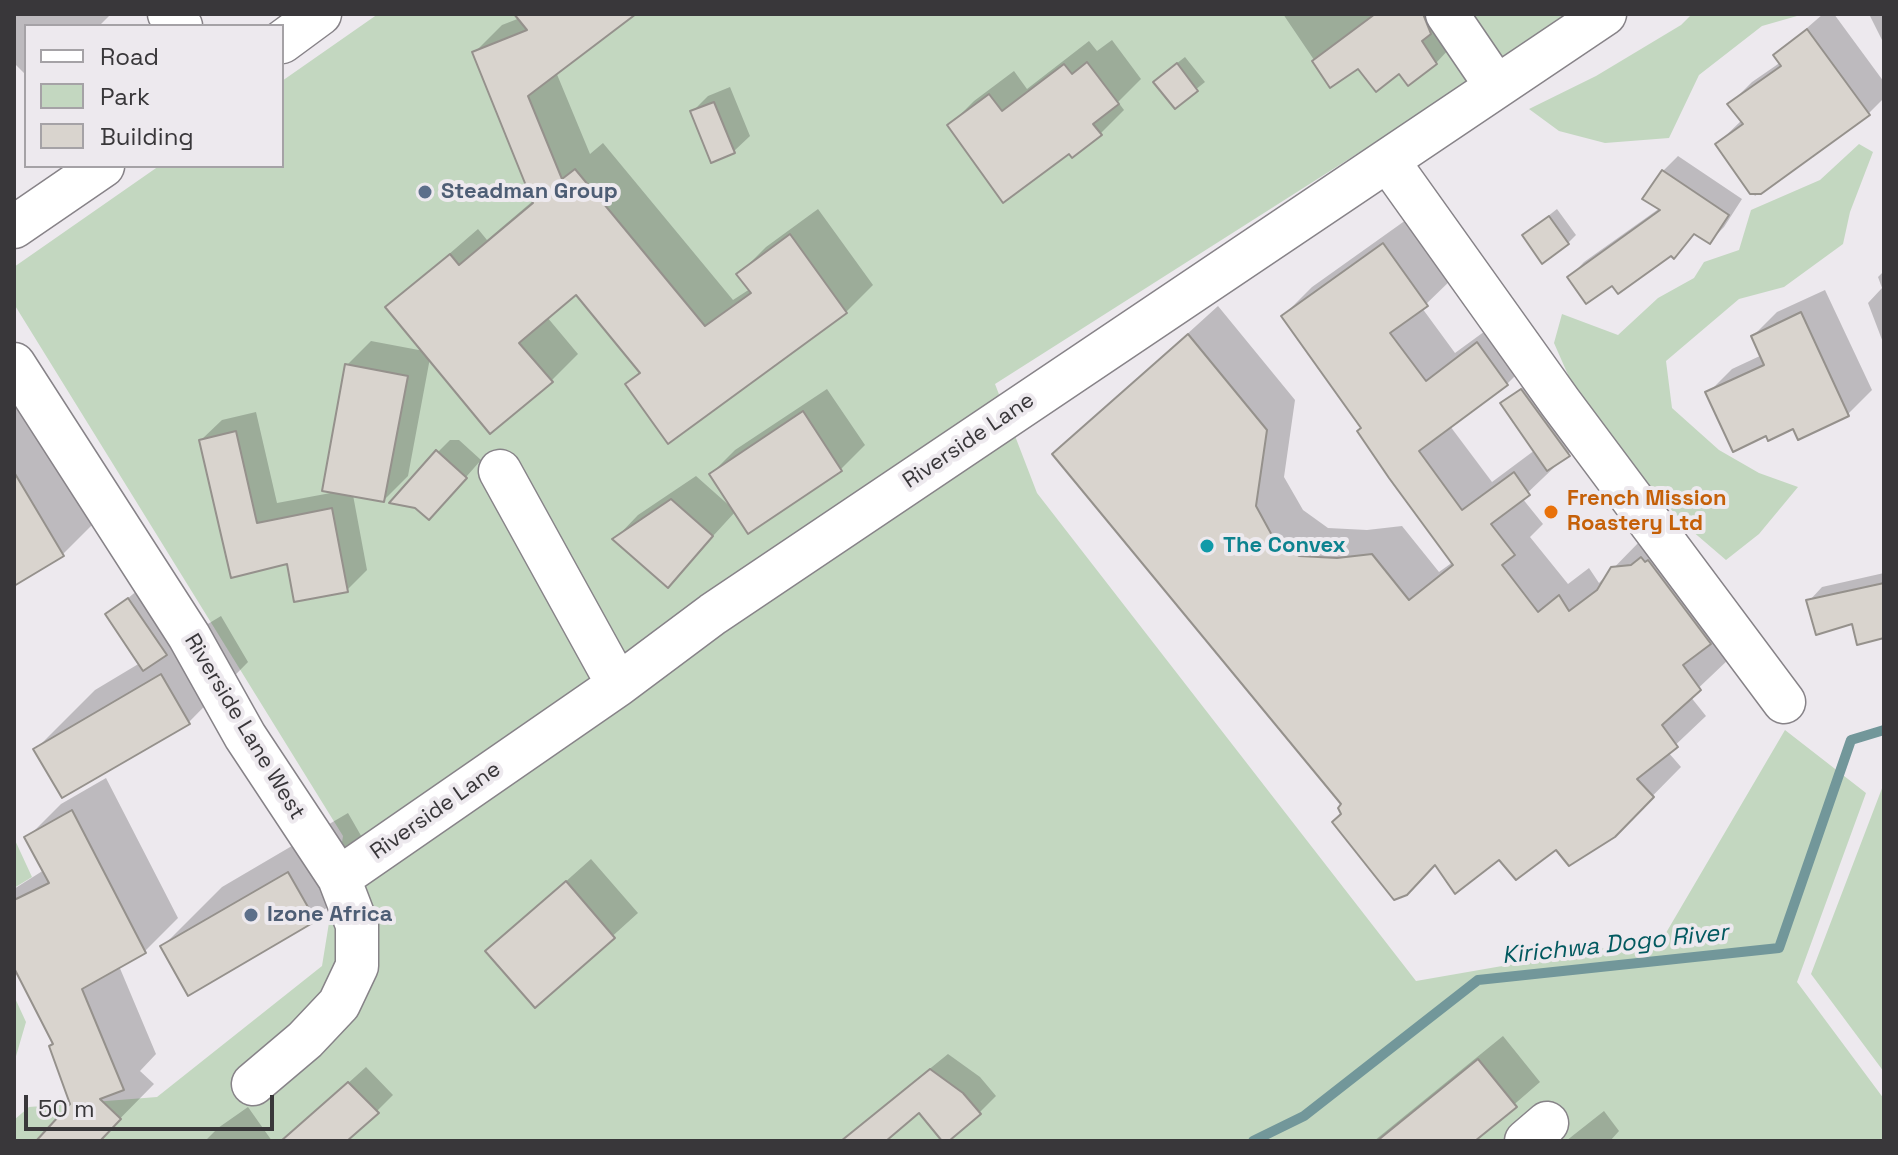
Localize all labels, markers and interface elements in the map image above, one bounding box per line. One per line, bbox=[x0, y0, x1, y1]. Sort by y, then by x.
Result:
legend bbox=[24, 24, 284, 168]
text: Road bbox=[100, 41, 159, 72]
text: Park bbox=[100, 81, 150, 112]
text: Building bbox=[100, 121, 194, 152]
place label: Steadman Group bbox=[441, 179, 618, 205]
marker: Steadman Group bbox=[416, 183, 434, 201]
street label: Riverside Lane bbox=[898, 387, 1040, 495]
place label: French Mission Roastery Ltd bbox=[1567, 486, 1727, 538]
marker: French Mission Roastery Ltd bbox=[1542, 503, 1560, 521]
place label: The Convex bbox=[1223, 533, 1345, 559]
marker: The Convex bbox=[1198, 537, 1216, 555]
street label: Riverside Lane West bbox=[178, 629, 310, 825]
street label: Riverside Lane bbox=[366, 756, 506, 866]
place label: Izone Africa bbox=[267, 902, 392, 928]
marker: Izone Africa bbox=[242, 906, 260, 924]
water label: Kirichwa Dogo River bbox=[1500, 919, 1730, 971]
scale bar bbox=[28, 1079, 278, 1129]
text: 50 m bbox=[38, 1093, 95, 1124]

